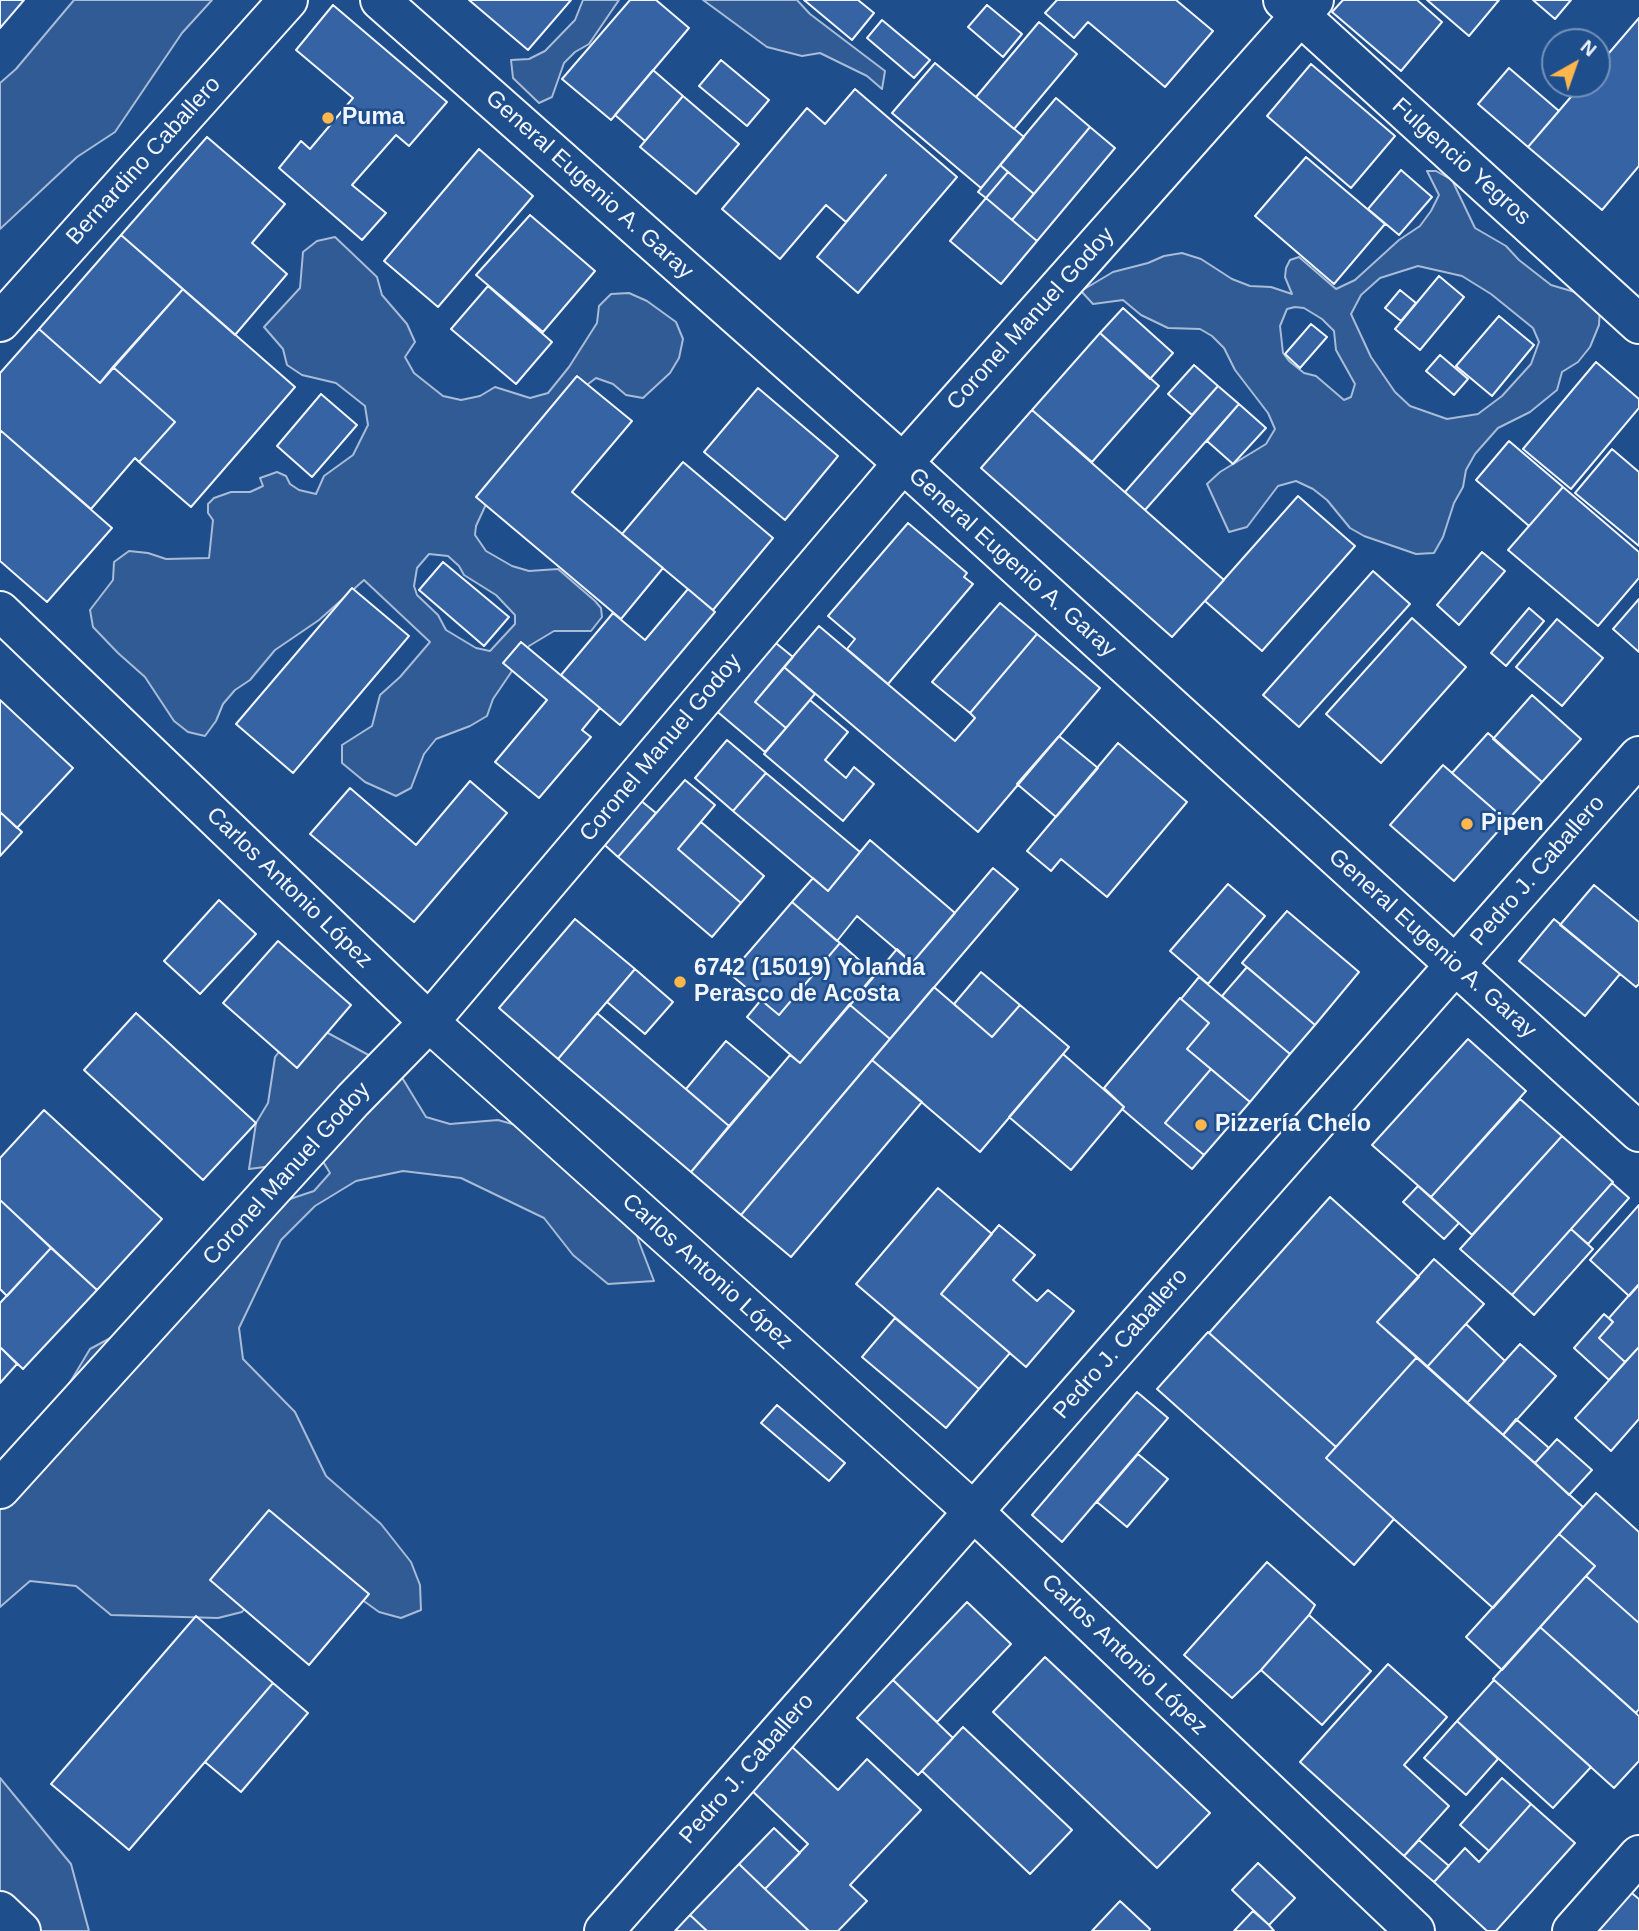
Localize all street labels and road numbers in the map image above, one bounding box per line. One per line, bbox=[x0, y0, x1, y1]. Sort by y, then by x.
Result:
street label: Bernardino Caballero bbox=[61, 71, 227, 251]
street label: General Eugenio A. Garay bbox=[480, 84, 698, 286]
street label: Fulgencio Yegros bbox=[1386, 93, 1536, 231]
street label: Coronel Manuel Godoy bbox=[942, 222, 1120, 416]
street label: General Eugenio A. Garay bbox=[903, 462, 1121, 664]
street label: Coronel Manuel Godoy bbox=[574, 649, 748, 847]
street label: Pedro J. Caballero bbox=[1465, 790, 1611, 952]
street label: Carlos Antonio López bbox=[200, 802, 378, 974]
street label: General Eugenio A. Garay bbox=[1323, 843, 1541, 1045]
street label: Coronel Manuel Godoy bbox=[198, 1077, 376, 1271]
street label: Carlos Antonio López bbox=[616, 1188, 798, 1356]
street label: Pedro J. Caballero bbox=[1048, 1263, 1194, 1425]
street label: Carlos Antonio López bbox=[1035, 1569, 1213, 1741]
street label: Pedro J. Caballero bbox=[674, 1688, 820, 1850]

